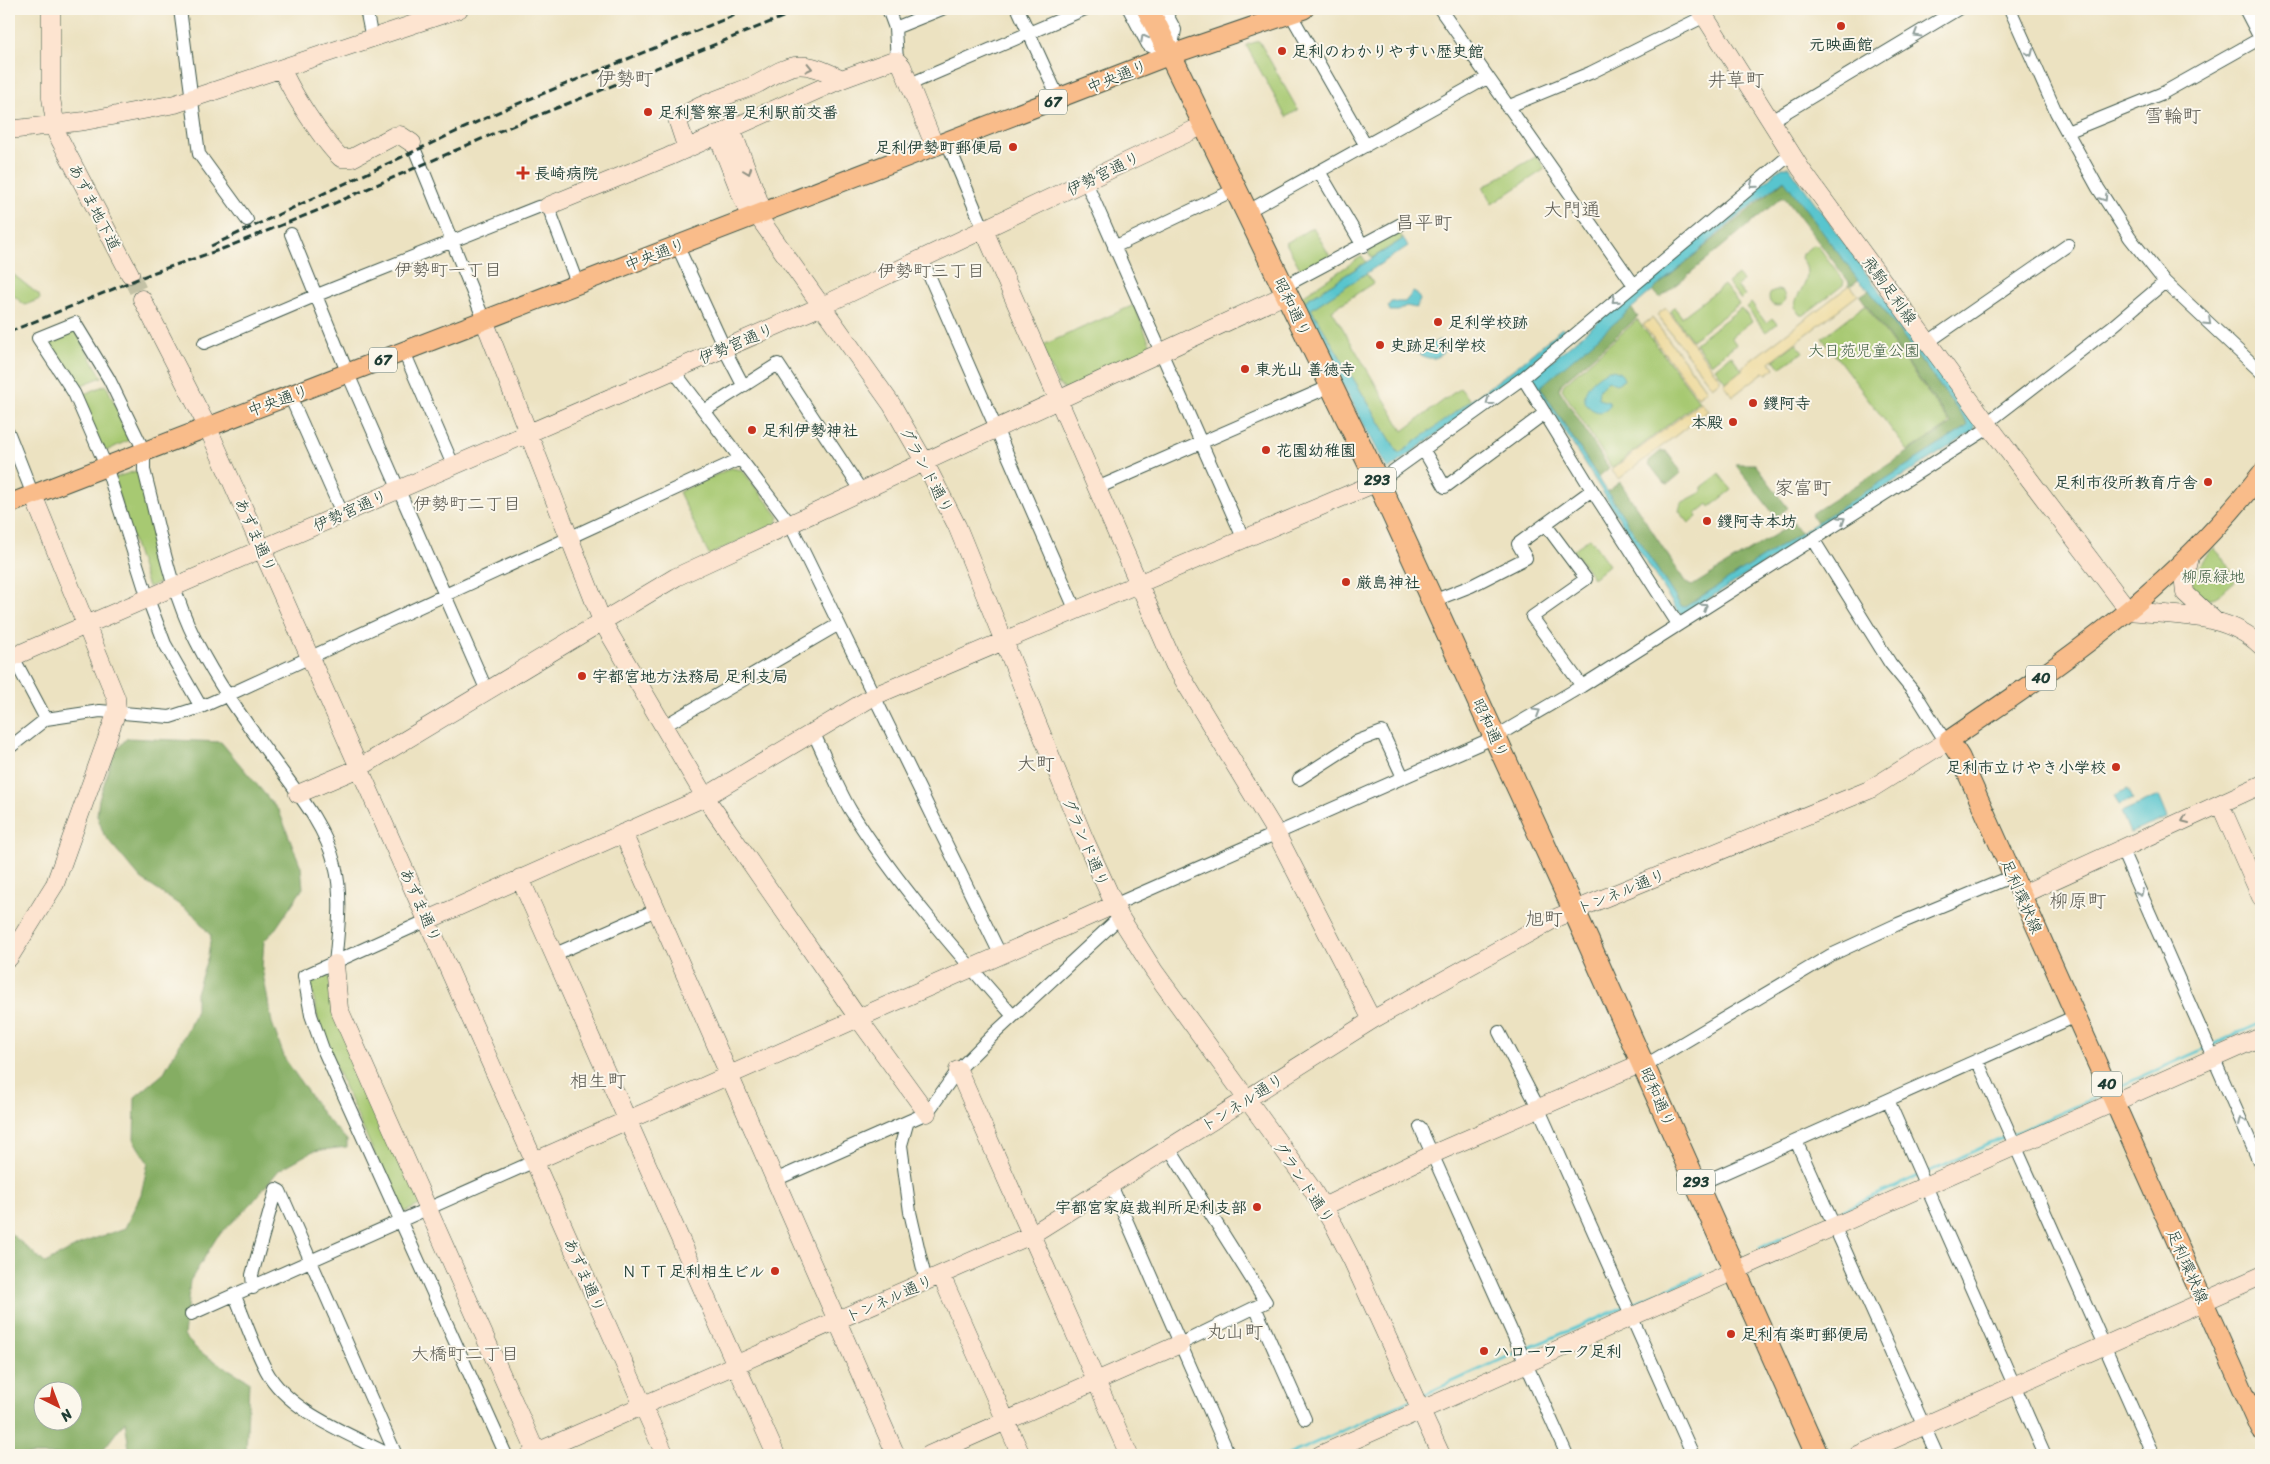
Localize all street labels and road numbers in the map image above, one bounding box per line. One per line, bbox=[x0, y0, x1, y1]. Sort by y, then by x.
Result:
street label: 中央通り bbox=[1082, 51, 1152, 102]
road number: 67 bbox=[1039, 90, 1067, 114]
street label: 伊勢宮通り bbox=[1061, 143, 1146, 204]
street label: あずま地下道 bbox=[60, 158, 129, 256]
street label: 中央通り bbox=[620, 229, 690, 279]
street label: 飛駒足利線 bbox=[1854, 249, 1925, 331]
street label: 昭和通り bbox=[1265, 272, 1320, 342]
street label: 伊勢宮通り bbox=[694, 314, 779, 372]
road number: 67 bbox=[369, 348, 397, 372]
street label: 中央通り bbox=[243, 376, 313, 425]
street label: グランド通り bbox=[891, 421, 962, 519]
road number: 293 bbox=[1358, 468, 1396, 492]
street label: 伊勢宮通り bbox=[308, 481, 393, 540]
street label: あずま通り bbox=[226, 493, 285, 578]
road number: 40 bbox=[2026, 666, 2056, 690]
street label: 昭和通り bbox=[1464, 693, 1517, 763]
street label: グランド通り bbox=[1053, 792, 1118, 892]
street label: 足利環状線 bbox=[1992, 854, 2051, 939]
street label: トンネル通り bbox=[1572, 860, 1671, 923]
street label: あずま通り bbox=[391, 863, 450, 948]
street label: 昭和通り bbox=[1631, 1062, 1684, 1132]
street label: トンネル通り bbox=[1194, 1065, 1290, 1140]
road number: 40 bbox=[2092, 1072, 2122, 1096]
street label: グランド通り bbox=[1265, 1134, 1342, 1230]
road number: 293 bbox=[1677, 1170, 1715, 1194]
street label: 足利環状線 bbox=[2158, 1224, 2217, 1309]
street label: あずま通り bbox=[555, 1233, 614, 1318]
street label: トンネル通り bbox=[840, 1266, 938, 1331]

